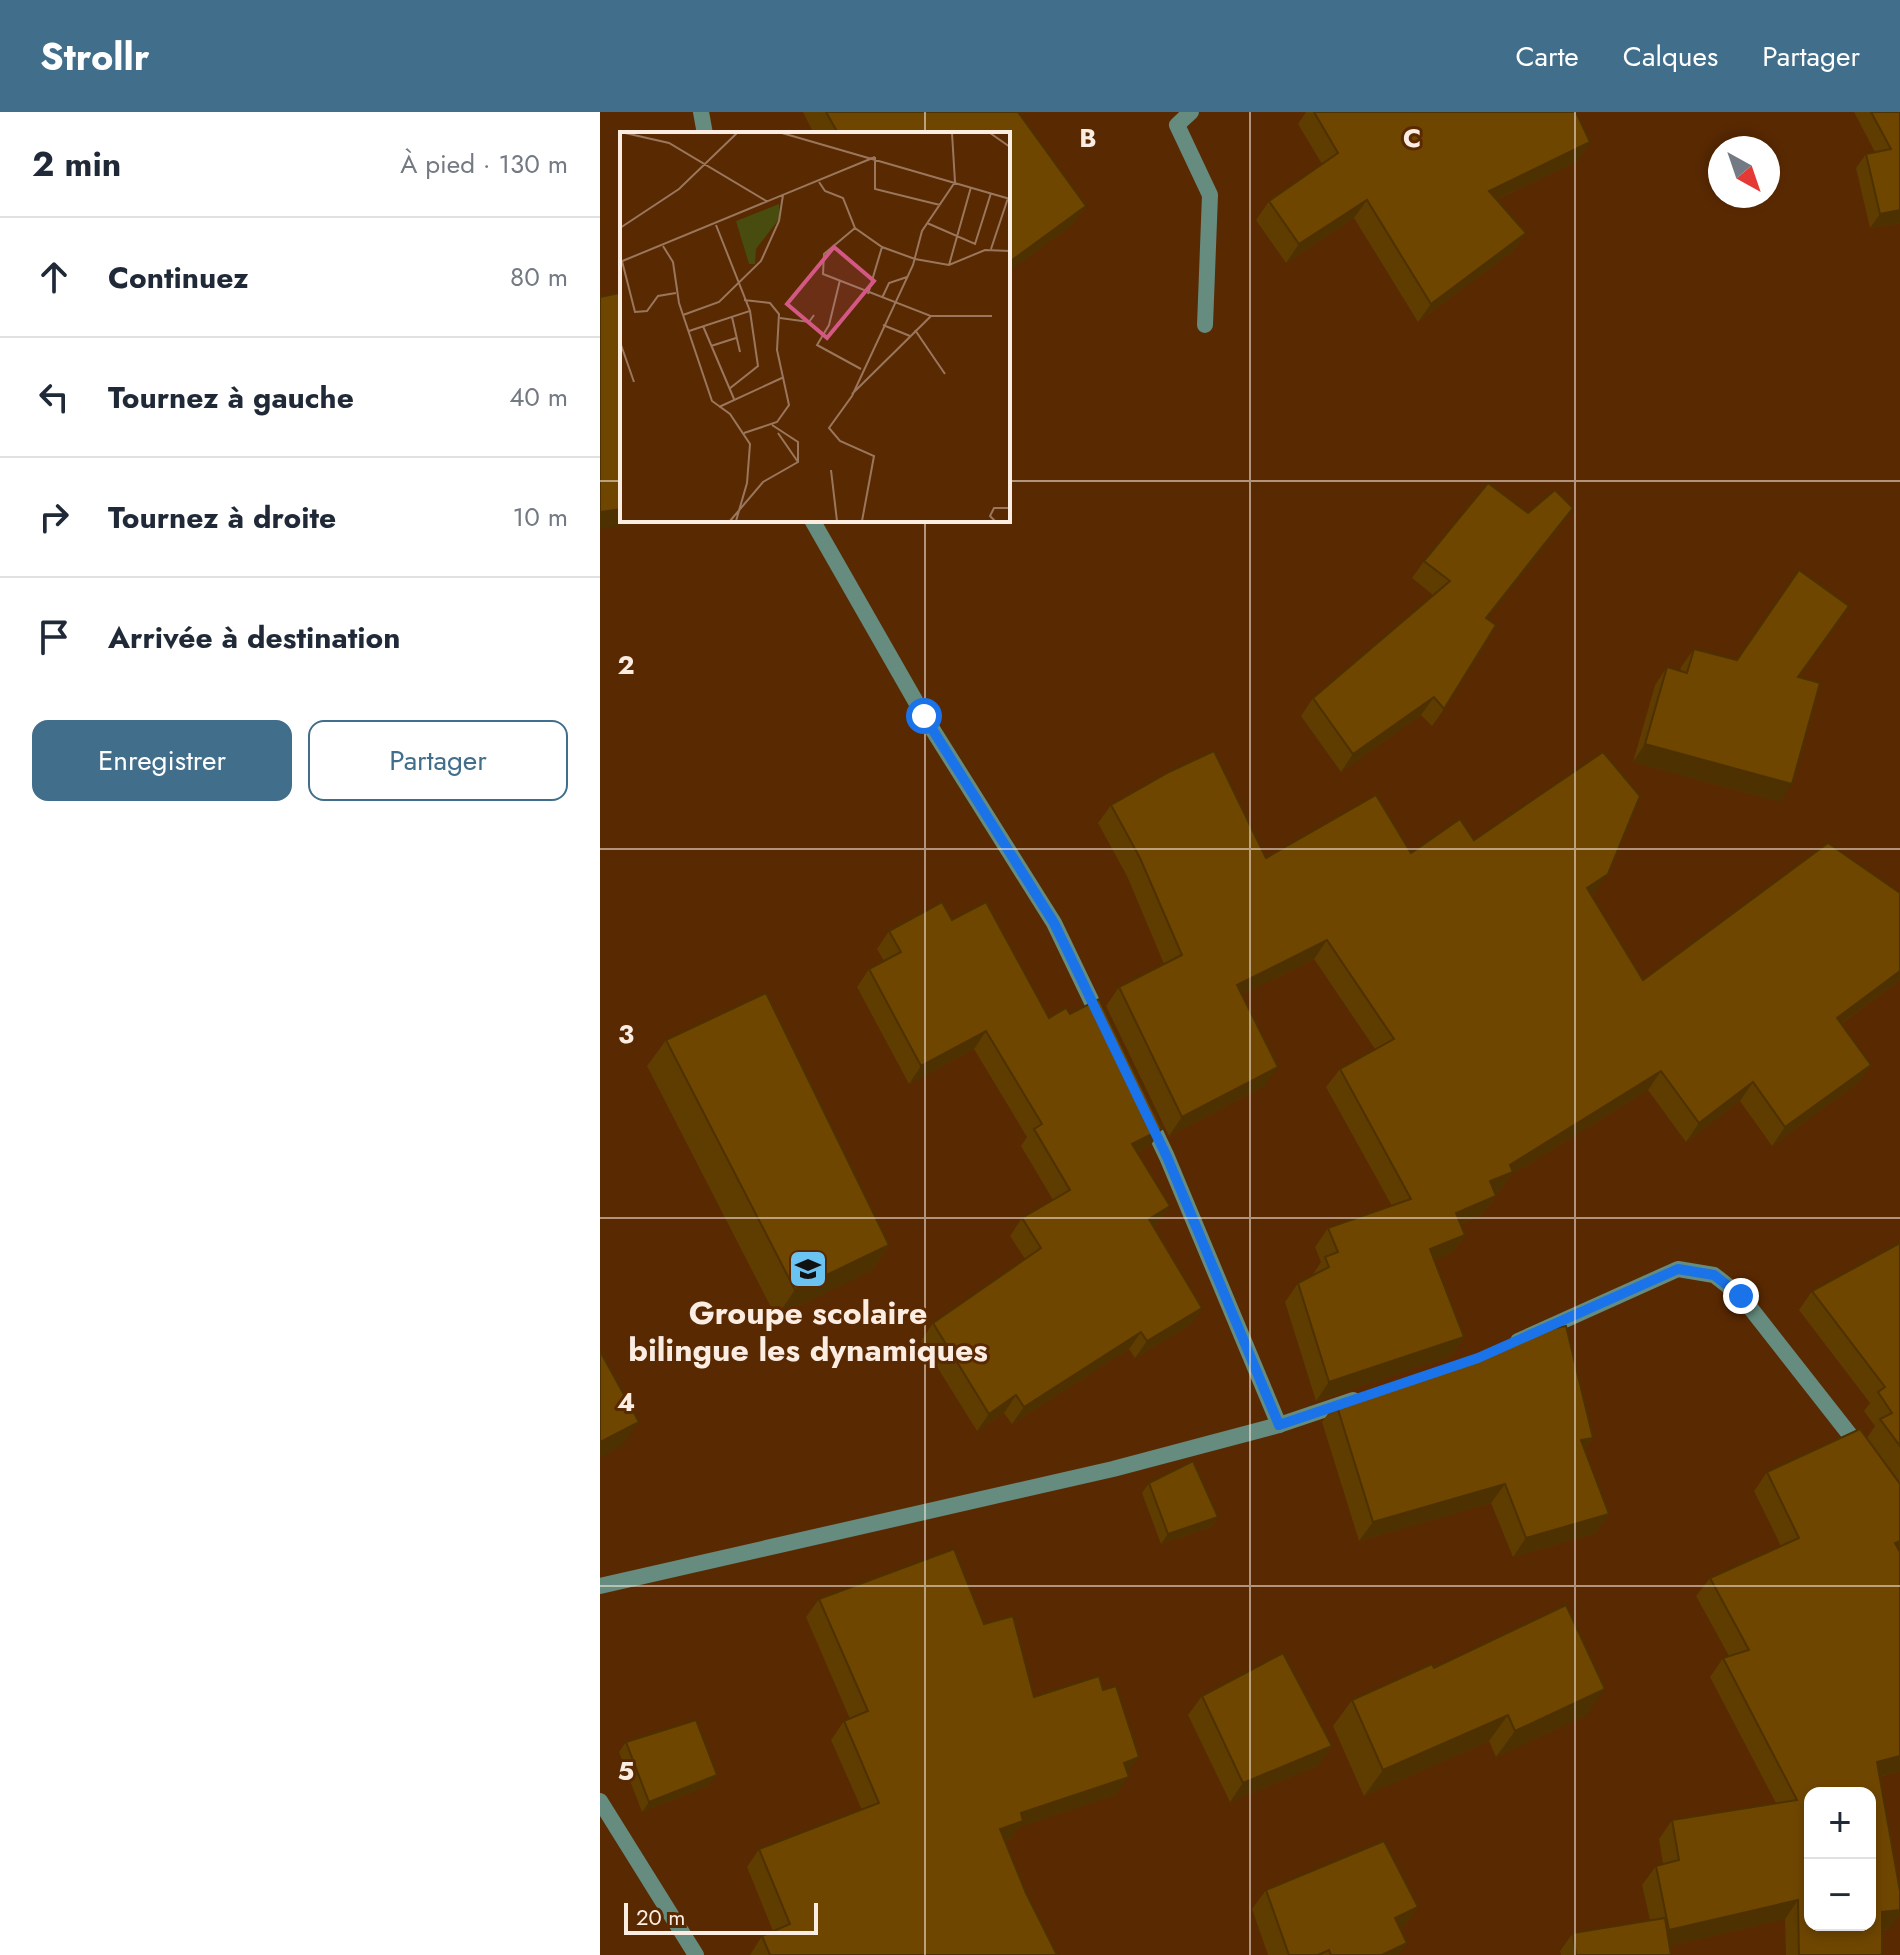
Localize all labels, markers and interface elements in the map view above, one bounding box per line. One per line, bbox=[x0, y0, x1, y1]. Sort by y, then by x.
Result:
text: Strollr bbox=[40, 29, 149, 84]
text: Carte bbox=[1515, 36, 1579, 77]
text: Calques bbox=[1623, 36, 1718, 77]
text: Partager bbox=[1762, 36, 1860, 77]
text: B bbox=[1079, 119, 1097, 157]
text: C bbox=[1403, 119, 1421, 157]
inset map bbox=[620, 132, 1010, 522]
north arrow bbox=[1708, 136, 1780, 208]
text: 2 min bbox=[32, 140, 121, 189]
text: À pied · 130 m bbox=[400, 145, 568, 183]
icon: ahead bbox=[32, 255, 76, 299]
text: Continuez bbox=[108, 256, 249, 299]
text: 80 m bbox=[510, 258, 568, 296]
icon: left bbox=[32, 375, 76, 419]
text: Tournez à gauche bbox=[108, 376, 354, 419]
text: 40 m bbox=[509, 378, 568, 416]
icon: right bbox=[32, 495, 76, 539]
text: Tournez à droite bbox=[108, 496, 336, 539]
text: 10 m bbox=[513, 498, 568, 536]
icon: arrive bbox=[32, 615, 76, 659]
text: Arrivée à destination bbox=[108, 616, 400, 659]
text: 2 bbox=[617, 646, 635, 684]
route start bbox=[906, 698, 942, 734]
button: Enregistrer bbox=[32, 720, 292, 801]
button: Partager bbox=[308, 720, 568, 801]
text: 3 bbox=[618, 1015, 634, 1053]
school or university icon: Groupe scolaire bilingue les dynamiques bbox=[787, 1248, 829, 1290]
route end bbox=[1723, 1278, 1759, 1314]
place label: Groupe scolaire bilingue les dynamiques bbox=[628, 1290, 988, 1373]
text: 4 bbox=[617, 1383, 635, 1421]
text: 5 bbox=[618, 1752, 634, 1790]
map controls bbox=[1804, 1787, 1876, 1931]
button: + bbox=[1804, 1787, 1876, 1859]
button: − bbox=[1804, 1859, 1876, 1931]
scale bar bbox=[624, 1899, 818, 1935]
text: 20 m bbox=[636, 1901, 685, 1933]

